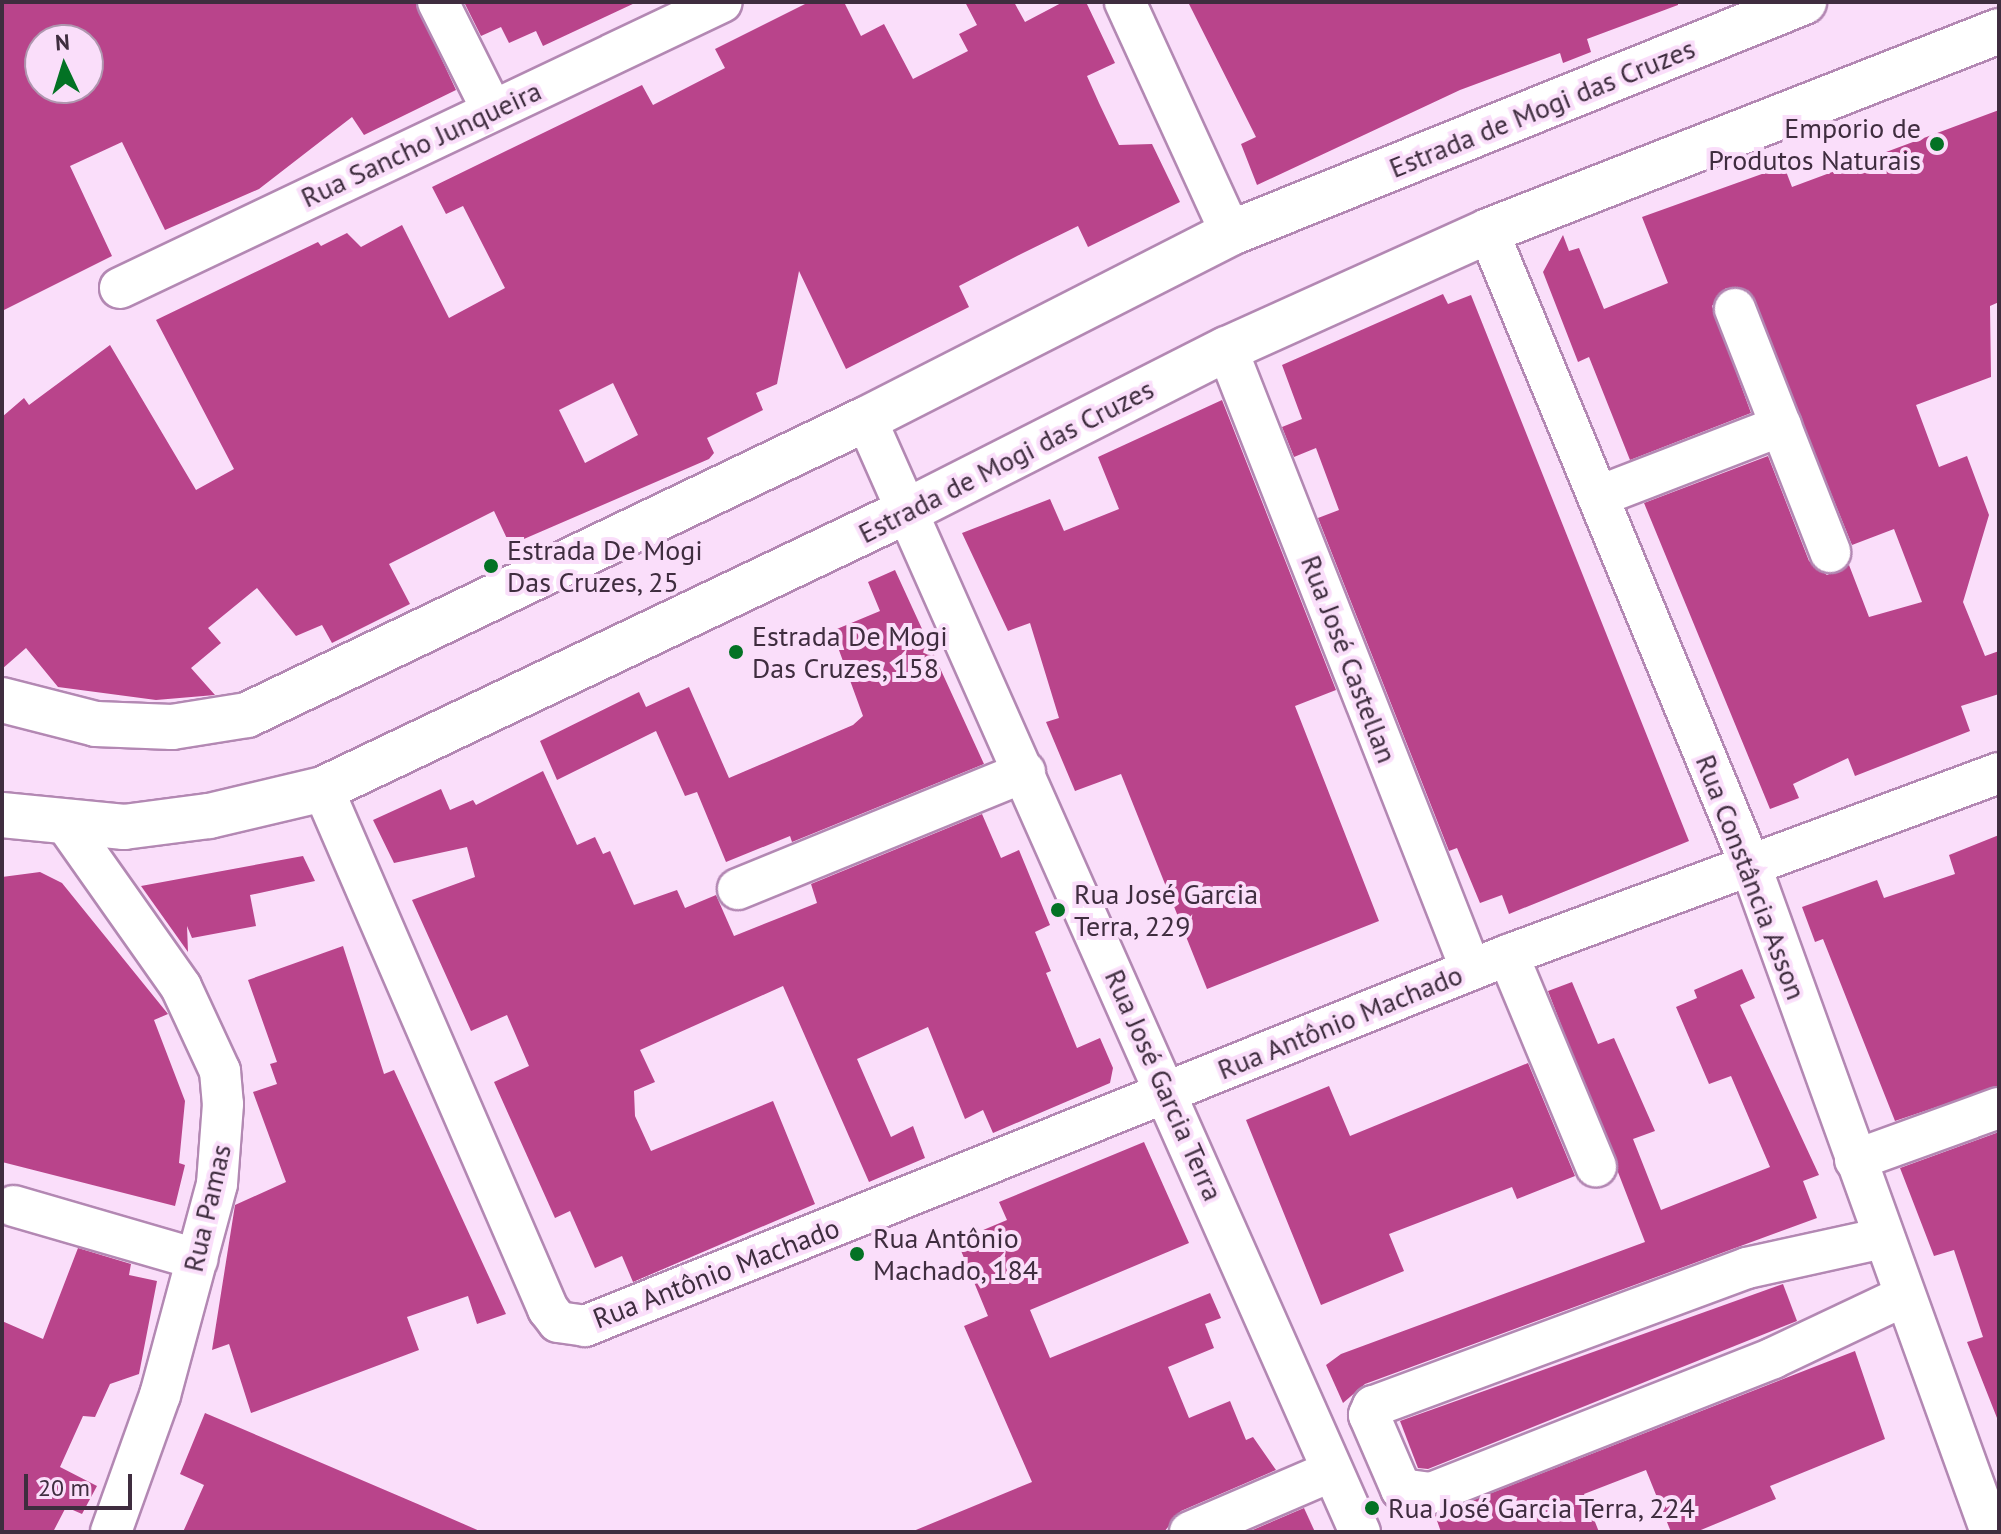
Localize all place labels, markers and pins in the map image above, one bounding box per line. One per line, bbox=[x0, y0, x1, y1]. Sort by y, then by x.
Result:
place label: Emporio de Produtos Naturais bbox=[1708, 111, 1921, 177]
marker: Emporio de Produtos Naturais bbox=[1928, 135, 1946, 153]
place label: Estrada De Mogi Das Cruzes, 25 bbox=[507, 533, 703, 599]
marker: Estrada De Mogi Das Cruzes, 25 bbox=[482, 557, 500, 575]
place label: Estrada De Mogi Das Cruzes, 158 bbox=[752, 619, 948, 685]
marker: Estrada De Mogi Das Cruzes, 158 bbox=[727, 643, 745, 661]
place label: Rua José Garcia Terra, 229 bbox=[1074, 877, 1258, 943]
marker: Rua José Garcia Terra, 229 bbox=[1049, 901, 1067, 919]
place label: Rua Antônio Machado, 184 bbox=[873, 1221, 1040, 1287]
marker: Rua Antônio Machado, 184 bbox=[848, 1245, 866, 1263]
place label: Rua José Garcia Terra, 224 bbox=[1388, 1491, 1698, 1525]
marker: Rua José Garcia Terra, 224 bbox=[1363, 1499, 1381, 1517]

